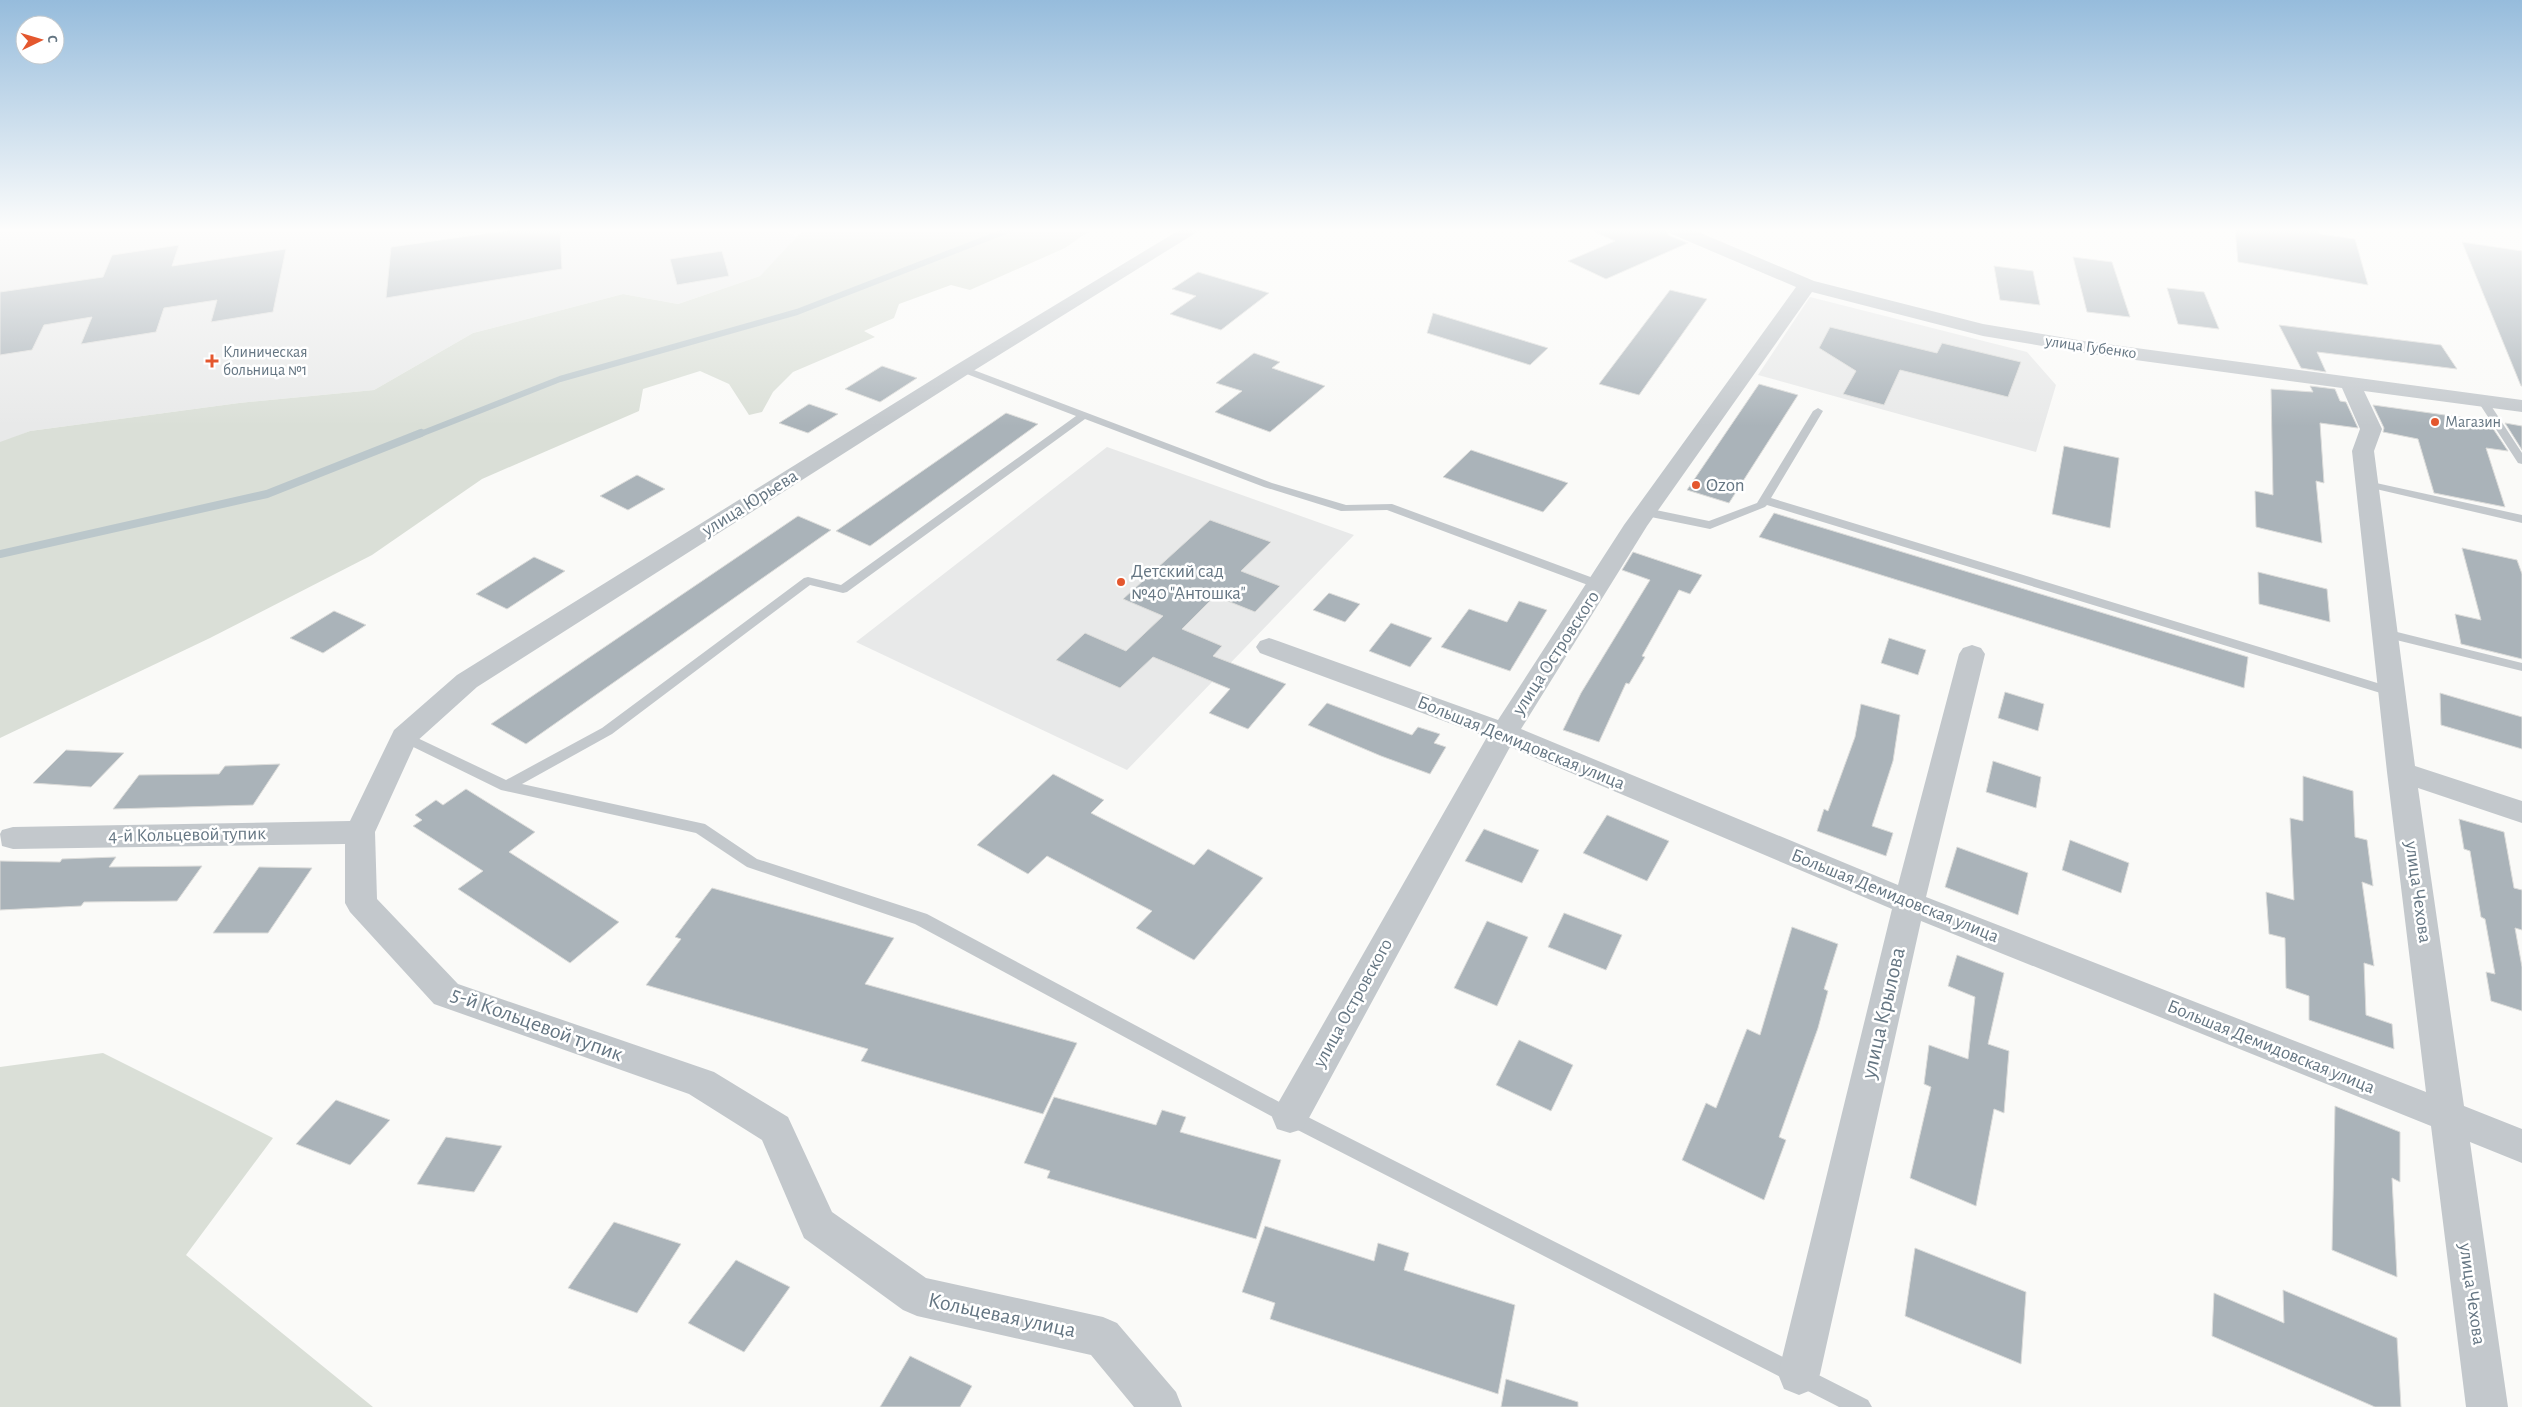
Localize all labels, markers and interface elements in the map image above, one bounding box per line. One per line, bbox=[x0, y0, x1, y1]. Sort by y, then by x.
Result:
north arrow bbox=[15, 15, 65, 65]
text: С bbox=[45, 34, 59, 44]
street label: улица Губенко bbox=[2043, 333, 2138, 362]
place label: Клиническая больница №1 bbox=[223, 344, 308, 378]
marker: Клиническая больница №1 bbox=[205, 354, 219, 368]
place label: Магазин bbox=[2445, 414, 2501, 430]
marker: Магазин bbox=[2429, 416, 2441, 428]
street label: улица Юрьева bbox=[698, 466, 801, 540]
place label: Ozon bbox=[1706, 476, 1745, 495]
marker: Ozon bbox=[1690, 479, 1702, 491]
place label: Детский сад №40 "Антошка" bbox=[1131, 562, 1246, 603]
marker: Детский сад №40 "Антошка" bbox=[1115, 576, 1127, 588]
street label: улица Островского bbox=[1508, 588, 1603, 719]
street label: Большая Демидовская улица bbox=[1415, 693, 1628, 794]
street label: 4-й Кольцевой тупик bbox=[108, 824, 266, 846]
street label: улица Чехова bbox=[2401, 839, 2435, 944]
street label: Большая Демидовская улица bbox=[1789, 846, 2002, 947]
street label: улица Островского bbox=[1309, 936, 1396, 1071]
street label: улица Крылова bbox=[1857, 945, 1909, 1082]
street label: 5-й Кольцевой тупик bbox=[448, 983, 626, 1065]
street label: Большая Демидовская улица bbox=[2165, 997, 2378, 1098]
street label: улица Чехова bbox=[2455, 1241, 2489, 1346]
street label: Кольцевая улица bbox=[926, 1289, 1078, 1341]

